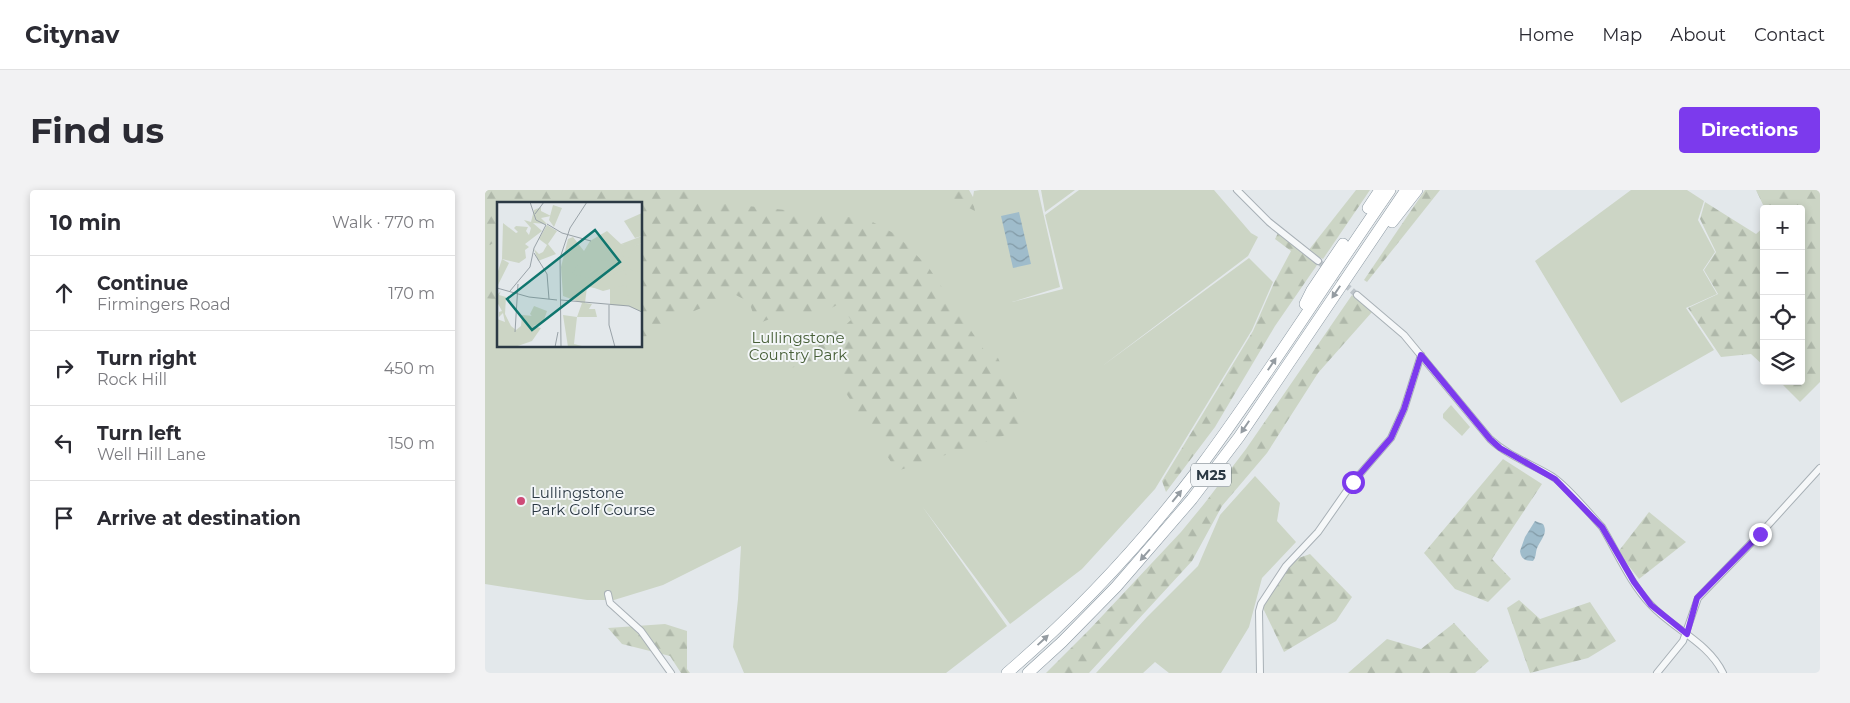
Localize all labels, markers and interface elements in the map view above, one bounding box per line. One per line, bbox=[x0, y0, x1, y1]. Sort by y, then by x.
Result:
text: Citynav bbox=[25, 20, 119, 49]
text: Home bbox=[1518, 24, 1574, 46]
text: Map bbox=[1602, 24, 1642, 46]
text: About bbox=[1670, 24, 1726, 46]
text: Contact bbox=[1754, 24, 1825, 46]
button: Directions bbox=[1679, 107, 1820, 153]
text: Find us bbox=[30, 109, 164, 152]
inset map bbox=[497, 202, 643, 348]
map controls bbox=[1760, 205, 1805, 385]
button: + bbox=[1760, 205, 1805, 250]
text: 10 min bbox=[50, 210, 121, 235]
text: Walk · 770 m bbox=[332, 213, 435, 232]
button: − bbox=[1760, 250, 1805, 295]
text: Continue bbox=[97, 272, 188, 295]
icon: ahead bbox=[50, 279, 78, 307]
text: 170 m bbox=[388, 284, 435, 303]
one-way arrow bbox=[1331, 286, 1341, 299]
text: Firmingers Road bbox=[97, 295, 231, 314]
button: locate bbox=[1760, 295, 1805, 340]
park label: Lullingstone Country Park bbox=[749, 328, 847, 364]
button: layers bbox=[1760, 340, 1805, 385]
text: Turn right bbox=[97, 347, 197, 370]
icon: right bbox=[50, 354, 78, 382]
one-way arrow bbox=[1267, 357, 1277, 371]
text: 450 m bbox=[384, 359, 435, 378]
text: Rock Hill bbox=[97, 370, 167, 389]
one-way arrow bbox=[1240, 420, 1250, 434]
text: Turn left bbox=[97, 422, 182, 445]
icon: left bbox=[50, 429, 78, 457]
text: 150 m bbox=[388, 434, 435, 453]
text: Well Hill Lane bbox=[97, 445, 206, 464]
road number: M25 bbox=[1191, 464, 1231, 486]
route start bbox=[1342, 471, 1365, 494]
place label: Lullingstone Park Golf Course bbox=[531, 483, 655, 519]
one-way arrow bbox=[1172, 489, 1182, 502]
marker: Lullingstone Park Golf Course bbox=[515, 495, 527, 507]
icon: arrive bbox=[50, 504, 78, 532]
text: Arrive at destination bbox=[97, 507, 301, 530]
route end bbox=[1749, 523, 1772, 546]
one-way arrow bbox=[1140, 549, 1151, 561]
one-way arrow bbox=[1036, 634, 1048, 646]

